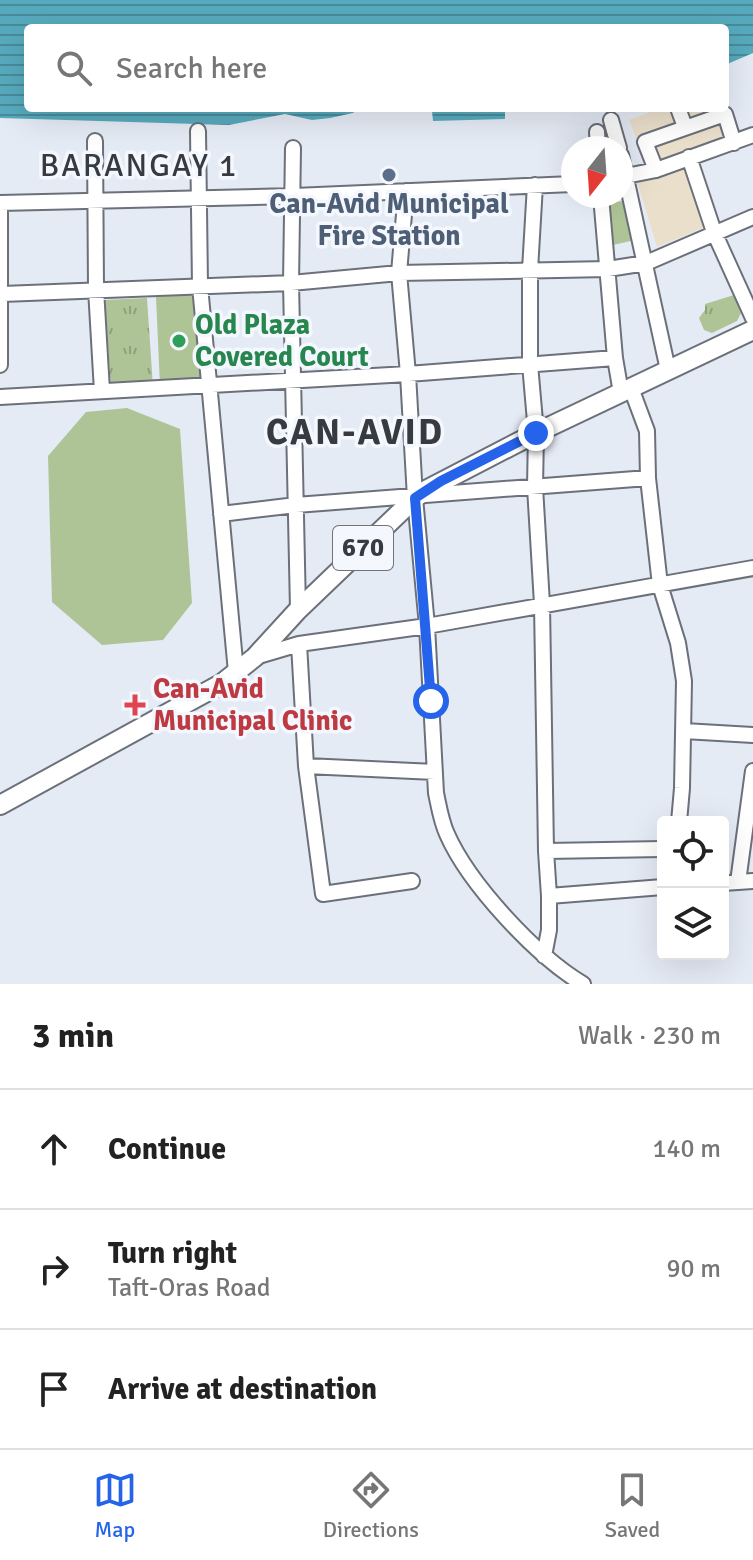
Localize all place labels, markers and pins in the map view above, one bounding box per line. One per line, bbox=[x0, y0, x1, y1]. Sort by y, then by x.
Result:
marker: Can-Avid Municipal Fire Station bbox=[380, 166, 398, 184]
place label: Can-Avid Municipal Fire Station bbox=[269, 187, 509, 253]
place label: Old Plaza Covered Court bbox=[195, 308, 369, 374]
marker: Old Plaza Covered Court bbox=[170, 332, 188, 350]
place label: Can-Avid Municipal Clinic bbox=[153, 672, 352, 738]
marker: Can-Avid Municipal Clinic bbox=[124, 694, 146, 716]

